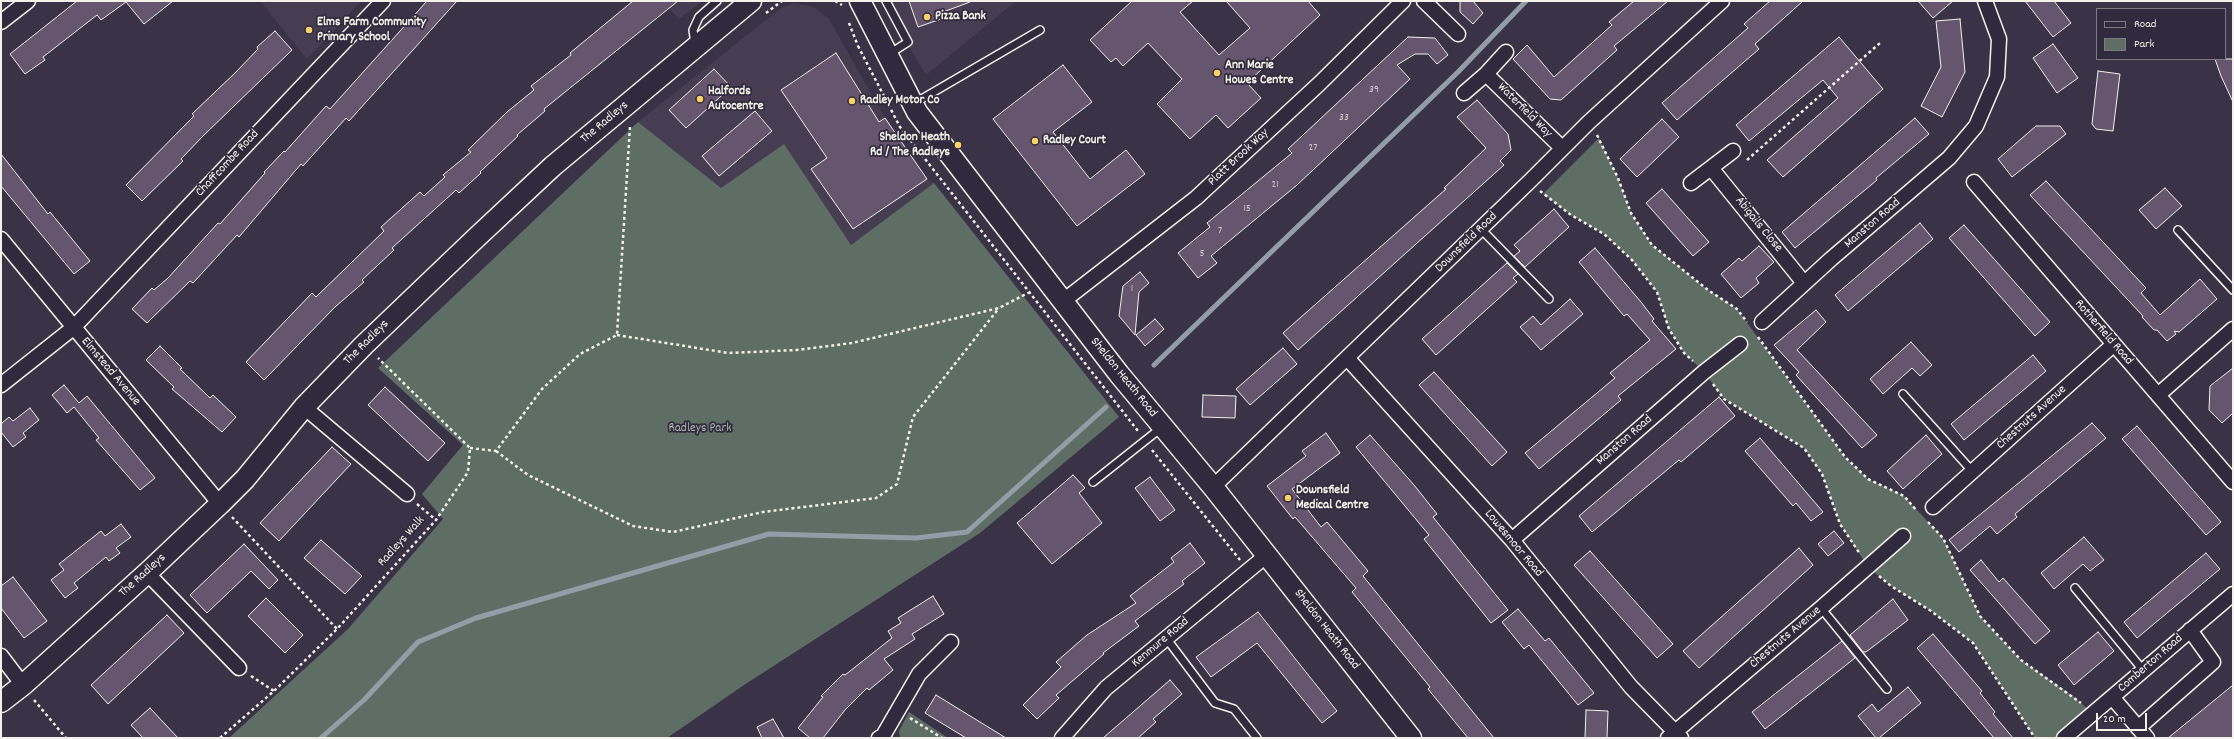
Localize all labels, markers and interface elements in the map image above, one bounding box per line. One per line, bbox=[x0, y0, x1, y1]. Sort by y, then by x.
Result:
legend bbox=[2096, 8, 2226, 60]
place label: Pizza Bank bbox=[935, 9, 986, 25]
marker: Pizza Bank bbox=[922, 12, 932, 22]
place label: Elms Farm Community Primary School bbox=[317, 15, 426, 46]
text: Road bbox=[2134, 16, 2156, 33]
marker: Elms Farm Community Primary School bbox=[304, 25, 314, 35]
text: Park bbox=[2134, 36, 2154, 53]
place label: Ann Marie Howes Centre bbox=[1225, 58, 1293, 89]
marker: Ann Marie Howes Centre bbox=[1212, 68, 1222, 78]
street label: Waterfield Way bbox=[1493, 80, 1555, 142]
house number: 39 bbox=[1369, 83, 1379, 97]
place label: Halfords Autocentre bbox=[708, 84, 764, 115]
place label: Radley Motor Co bbox=[860, 93, 940, 109]
marker: Halfords Autocentre bbox=[695, 94, 705, 104]
marker: Radley Motor Co bbox=[847, 96, 857, 106]
street label: The Radleys bbox=[578, 98, 632, 148]
house number: 33 bbox=[1339, 111, 1349, 125]
street label: Platt Brook Way bbox=[1205, 126, 1273, 190]
street label: Chaffcombe Road bbox=[193, 127, 263, 201]
place label: Sheldon Heath Rd / The Radleys bbox=[870, 130, 950, 161]
place label: Radley Court bbox=[1043, 133, 1106, 149]
marker: Radley Court bbox=[1030, 136, 1040, 146]
marker: Sheldon Heath Rd / The Radleys bbox=[953, 140, 963, 150]
house number: 27 bbox=[1308, 141, 1318, 155]
house number: 21 bbox=[1271, 178, 1279, 192]
street label: Abigails Close bbox=[1731, 194, 1785, 256]
street label: Manston Road bbox=[1842, 195, 1904, 253]
house number: 15 bbox=[1243, 202, 1251, 216]
street label: Downsfield Road bbox=[1433, 209, 1501, 277]
house number: 7 bbox=[1218, 224, 1222, 238]
house number: 5 bbox=[1199, 247, 1205, 261]
house number: 1 bbox=[1131, 282, 1133, 296]
street label: Rotherfield Road bbox=[2070, 297, 2136, 369]
street label: The Radleys bbox=[341, 317, 393, 369]
street label: Elmstead Avenue bbox=[77, 335, 143, 409]
street label: Sheldon Heath Road bbox=[1086, 335, 1160, 421]
street label: Chestnuts Avenue bbox=[1994, 382, 2070, 454]
street label: Manston Road bbox=[1594, 412, 1656, 470]
park label: Radleys Park bbox=[668, 421, 732, 437]
place label: Downsfield Medical Centre bbox=[1296, 483, 1369, 514]
marker: Downsfield Medical Centre bbox=[1283, 493, 1293, 503]
street label: Lowesmoor Road bbox=[1480, 507, 1546, 581]
street label: Radleys Walk bbox=[375, 513, 429, 571]
street label: The Radleys bbox=[116, 551, 170, 601]
street label: Sheldon Heath Road bbox=[1290, 587, 1362, 673]
street label: Chestnuts Avenue bbox=[1747, 603, 1825, 673]
street label: Kenmure Road bbox=[1129, 614, 1193, 672]
street label: Comberton Road bbox=[2115, 631, 2187, 697]
scale bar bbox=[2098, 705, 2149, 731]
text: 20 m bbox=[2103, 711, 2126, 728]

